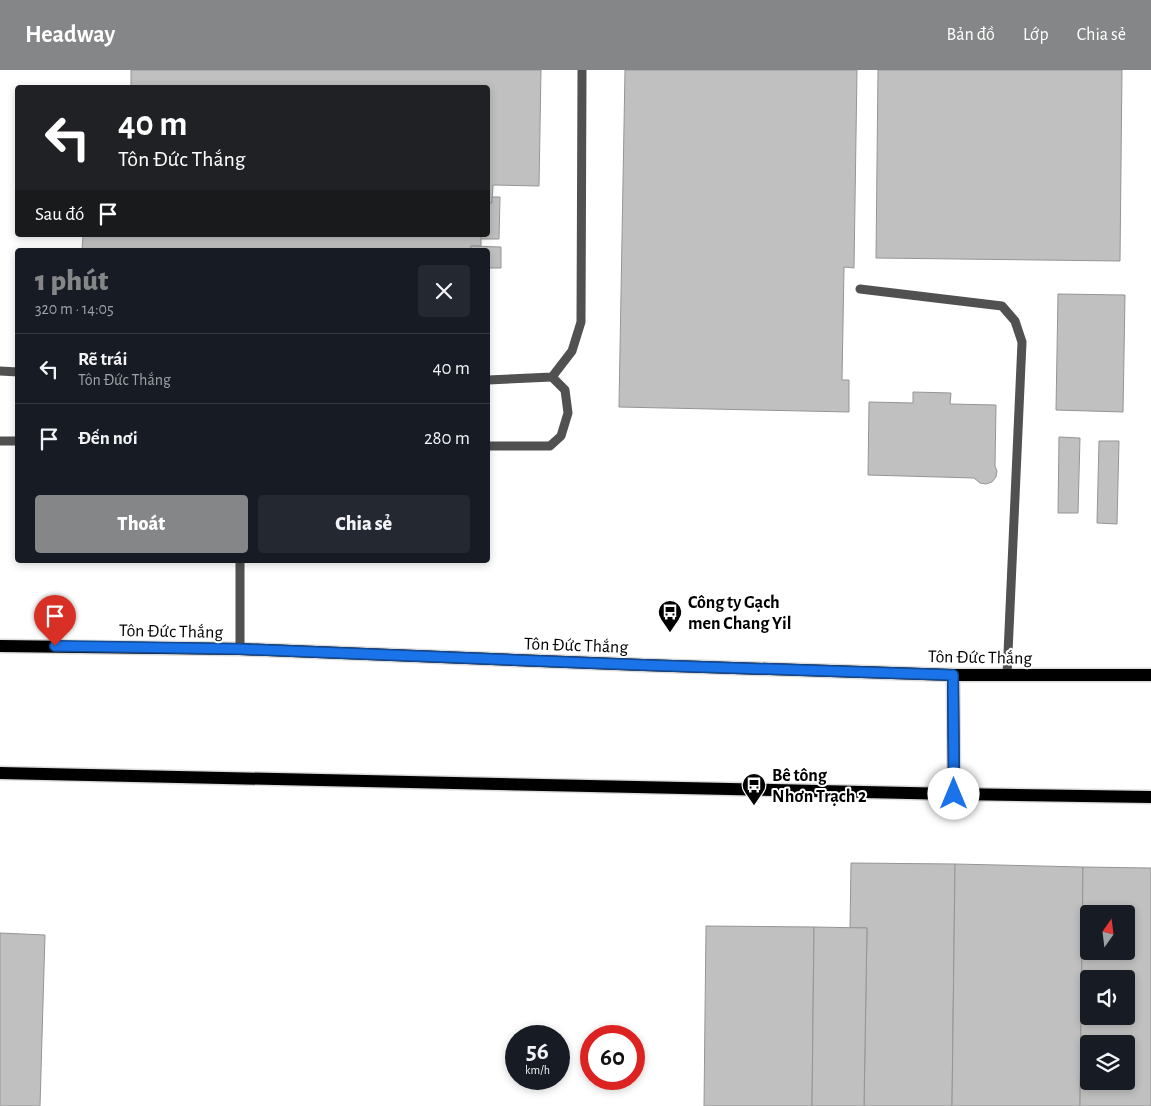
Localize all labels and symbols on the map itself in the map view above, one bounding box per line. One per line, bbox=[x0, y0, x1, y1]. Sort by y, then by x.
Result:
place label: Công ty Gạch men Chang Yil bbox=[688, 594, 791, 633]
pin bbox=[34, 595, 76, 646]
bus stop icon: Công ty Gạch men Chang Yil bbox=[657, 599, 683, 633]
street label: Tôn Đức Thắng bbox=[119, 621, 224, 642]
street label: Tôn Đức Thắng bbox=[524, 634, 629, 657]
street label: Tôn Đức Thắng bbox=[928, 647, 1033, 668]
place label: Bê tông Nhơn Trạch 2 bbox=[772, 767, 867, 806]
position arrow bbox=[927, 767, 979, 819]
bus stop icon: Bê tông Nhơn Trạch 2 bbox=[741, 772, 767, 806]
north arrow bbox=[1080, 905, 1135, 960]
speed limit sign: 60 bbox=[580, 1025, 645, 1090]

